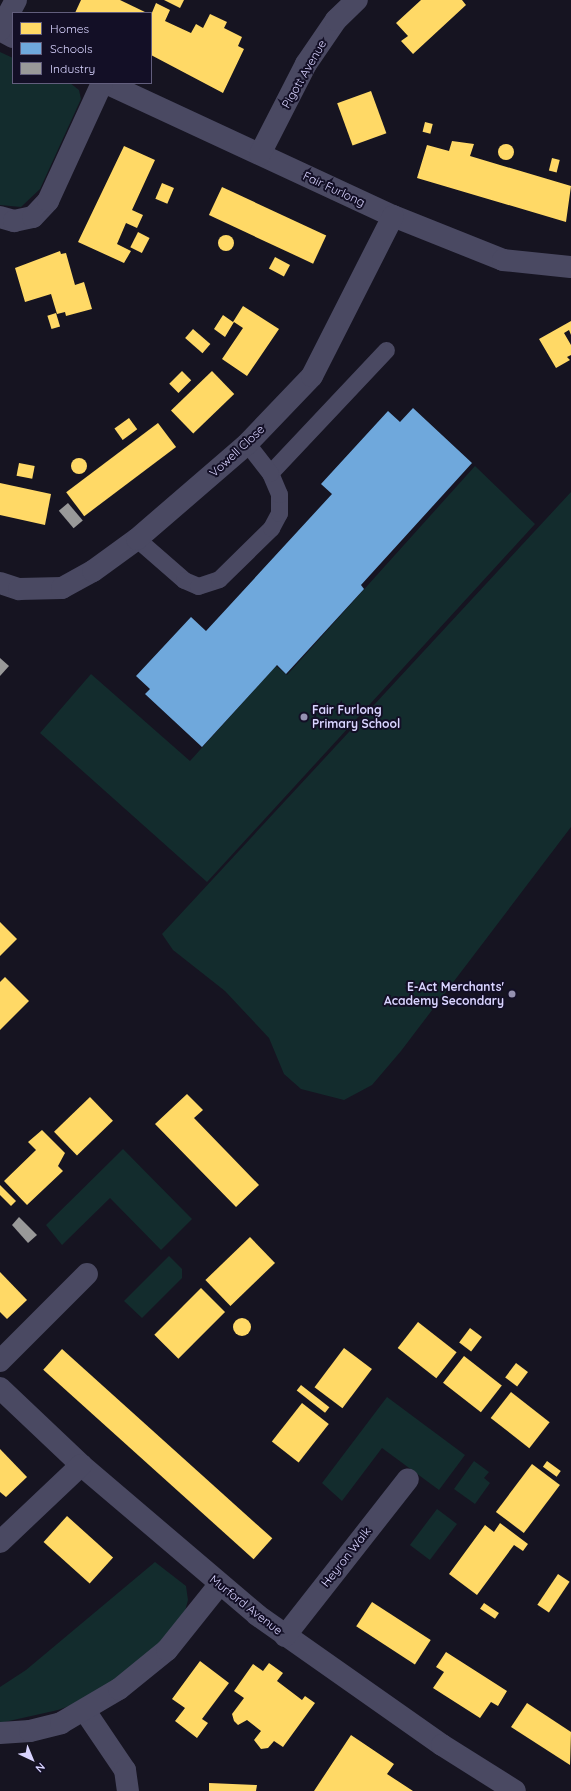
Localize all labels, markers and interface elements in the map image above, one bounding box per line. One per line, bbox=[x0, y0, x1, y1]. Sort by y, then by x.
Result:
legend bbox=[12, 12, 152, 84]
text: Homes bbox=[50, 21, 89, 36]
street label: Pigott Avenue bbox=[279, 37, 329, 111]
text: Schools bbox=[50, 41, 93, 56]
text: Industry bbox=[50, 61, 95, 76]
street label: Fair Furlong bbox=[301, 168, 367, 210]
street label: Vowell Close bbox=[207, 422, 267, 480]
place label: Fair Furlong Primary School bbox=[312, 703, 400, 731]
marker: Fair Furlong Primary School bbox=[299, 712, 309, 722]
place label: E-Act Merchants' Academy Secondary bbox=[384, 980, 504, 1008]
marker: E-Act Merchants' Academy Secondary bbox=[507, 989, 517, 999]
street label: Heyron Walk bbox=[318, 1524, 374, 1590]
street label: Murford Avenue bbox=[207, 1572, 285, 1638]
north arrow bbox=[12, 1739, 52, 1779]
text: N bbox=[33, 1760, 48, 1775]

